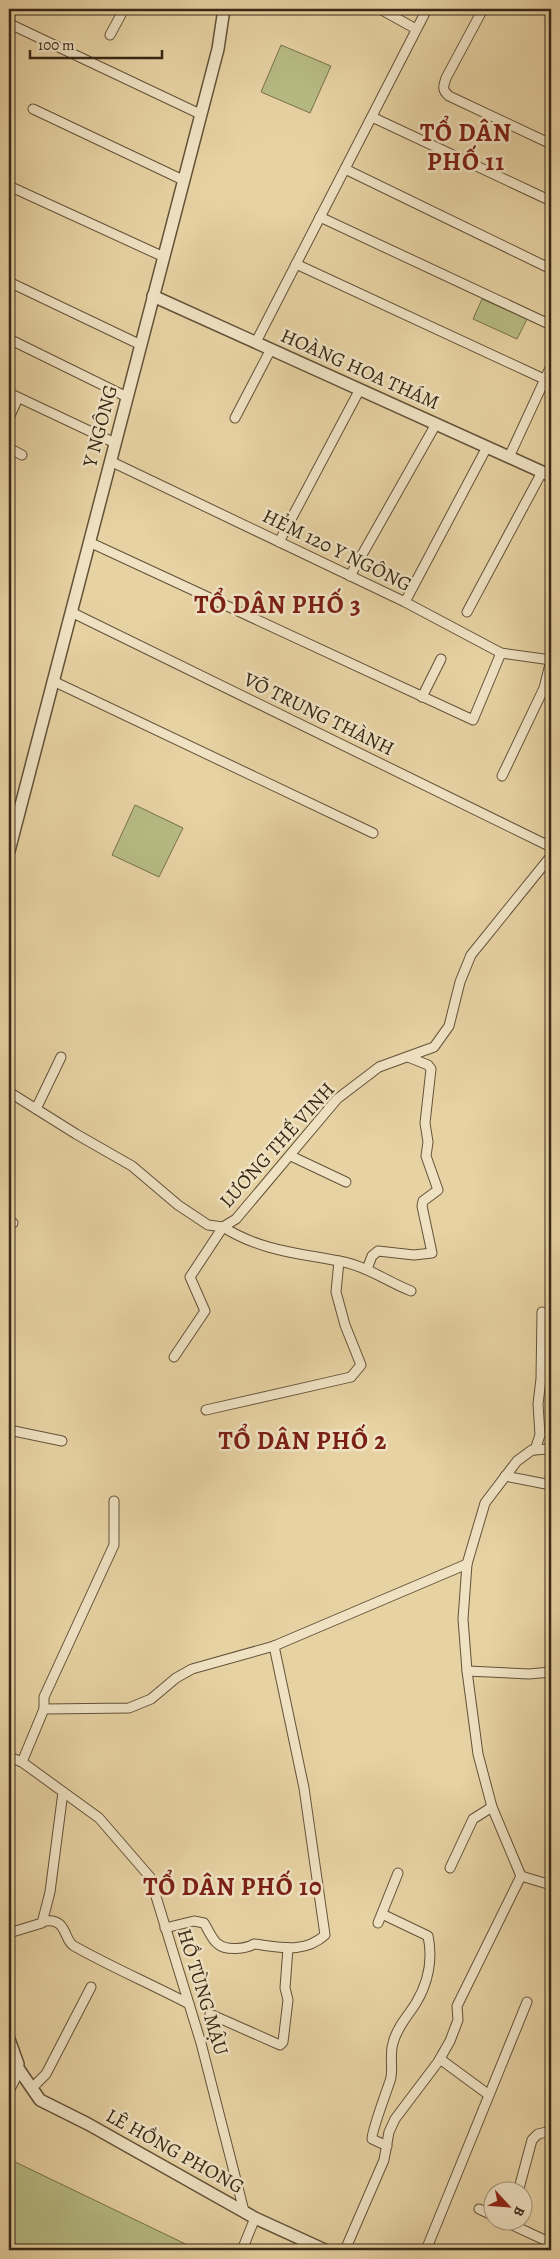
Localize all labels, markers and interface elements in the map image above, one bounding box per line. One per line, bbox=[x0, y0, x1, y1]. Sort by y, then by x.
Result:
scale bar bbox=[30, 28, 162, 60]
text: 100 m bbox=[38, 35, 75, 55]
district label: TỔ DÂN PHỐ 11 bbox=[420, 115, 512, 179]
street label: HOÀNG HOA THÁM bbox=[276, 322, 444, 416]
street label: Y NGÔNG bbox=[76, 382, 124, 471]
street label: HẺM 120 Y NGÔNG bbox=[258, 502, 416, 598]
district label: TỔ DÂN PHỐ 3 bbox=[194, 587, 362, 622]
street label: VÕ TRUNG THÀNH bbox=[238, 665, 399, 762]
street label: LƯƠNG THẾ VINH bbox=[213, 1076, 341, 1214]
district label: TỔ DÂN PHỐ 2 bbox=[219, 1423, 387, 1458]
district label: TỔ DÂN PHỐ 10 bbox=[143, 1869, 323, 1904]
street label: HỒ TÙNG MẬU bbox=[171, 1925, 235, 2059]
street label: LÊ HỒNG PHONG bbox=[101, 2102, 249, 2200]
north arrow bbox=[482, 2182, 532, 2232]
text: B bbox=[509, 2203, 530, 2220]

